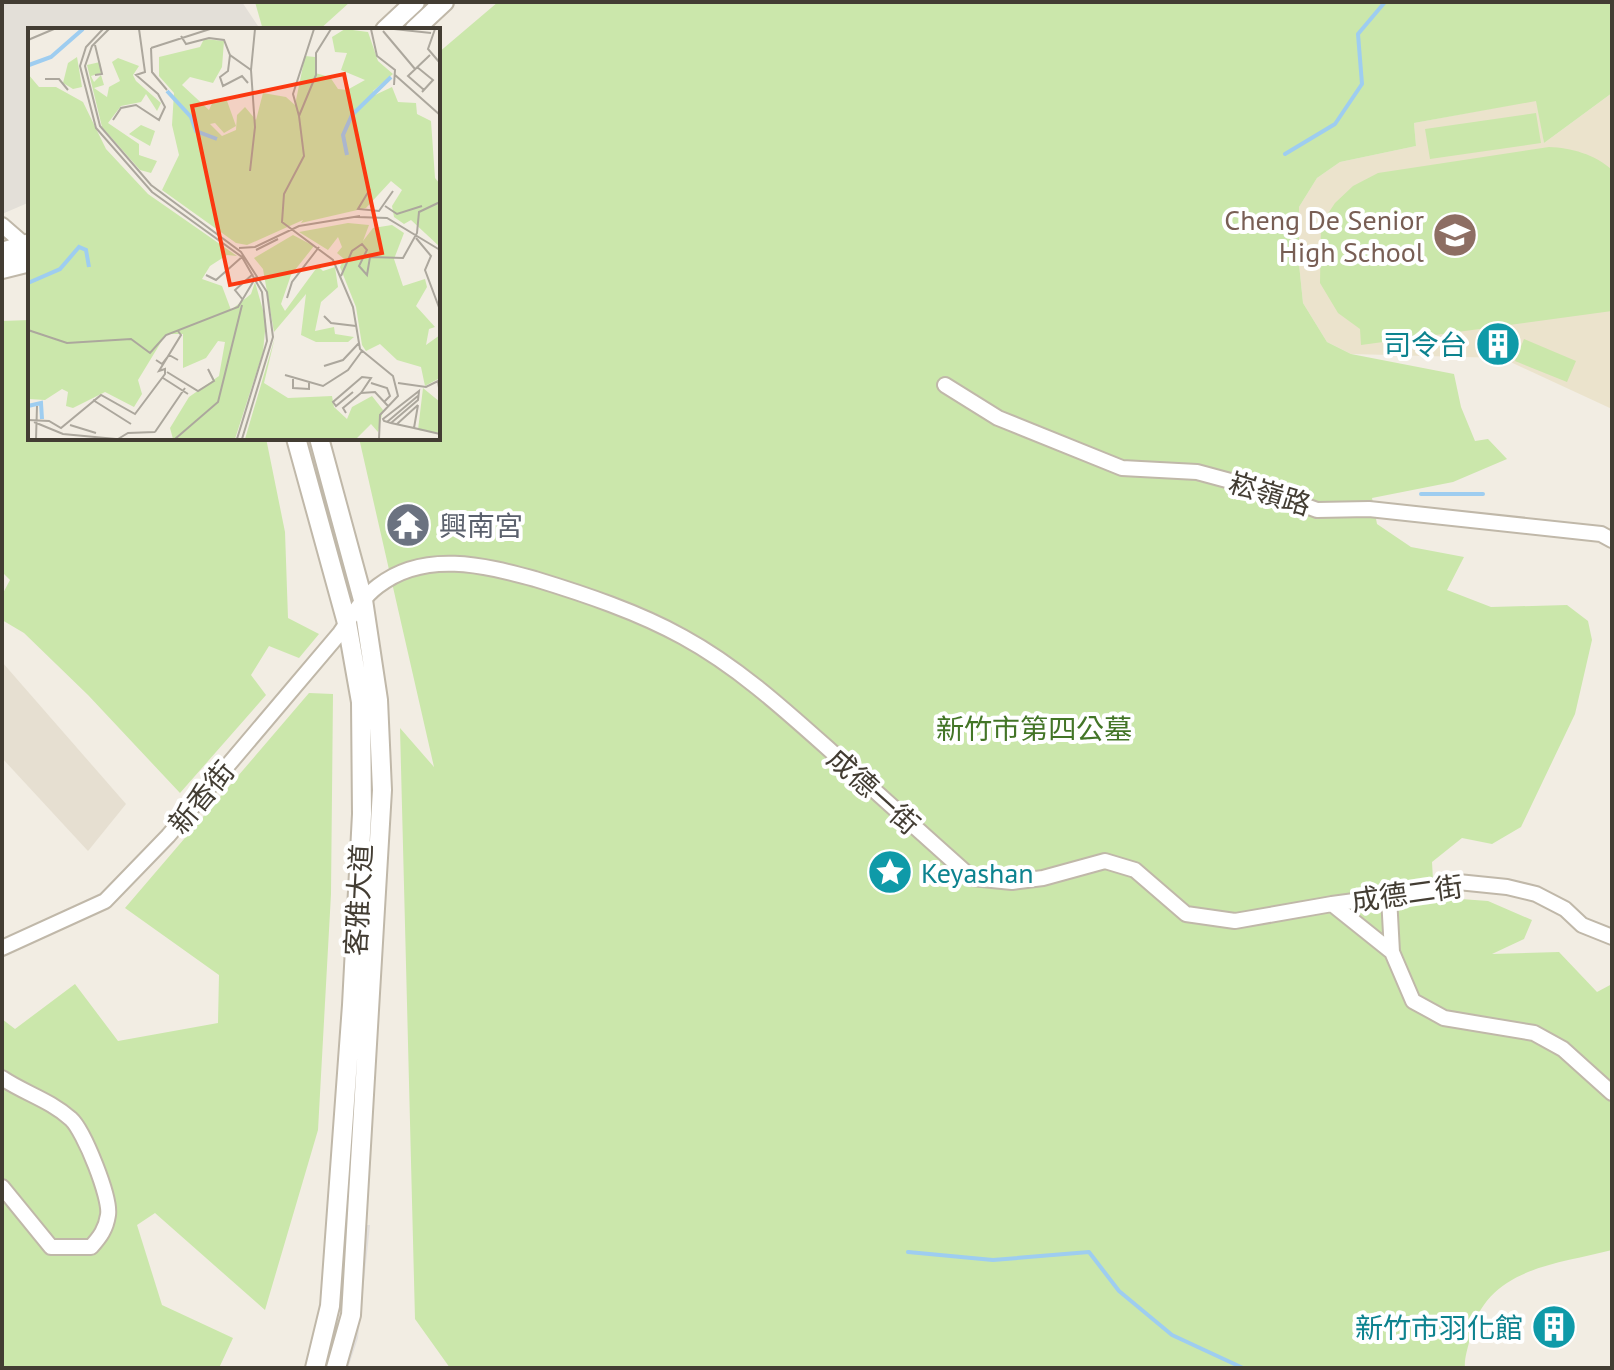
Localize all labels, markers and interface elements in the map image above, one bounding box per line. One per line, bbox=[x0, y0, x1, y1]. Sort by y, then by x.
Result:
inset map bbox=[28, 28, 440, 440]
place label: Cheng De Senior High School bbox=[1224, 201, 1424, 270]
school or university icon: Cheng De Senior High School bbox=[1431, 211, 1479, 259]
building icon: 司令台 bbox=[1474, 320, 1522, 368]
place label: 司令台 bbox=[1383, 326, 1467, 363]
street label: 崧嶺路 bbox=[1224, 463, 1316, 523]
temple icon: 興南宮 bbox=[384, 501, 432, 549]
place label: 興南宮 bbox=[439, 507, 523, 544]
park label: 新竹市第四公墓 bbox=[936, 710, 1132, 747]
street label: 成德一街 bbox=[820, 740, 928, 842]
street label: 新香街 bbox=[160, 753, 242, 841]
street label: 客雅大道 bbox=[337, 843, 379, 957]
place icon: Keyashan bbox=[866, 848, 914, 896]
place label: Keyashan bbox=[921, 854, 1034, 891]
street label: 成德二街 bbox=[1349, 867, 1465, 919]
building icon: 新竹市羽化館 bbox=[1530, 1303, 1578, 1351]
place label: 新竹市羽化館 bbox=[1355, 1309, 1523, 1346]

